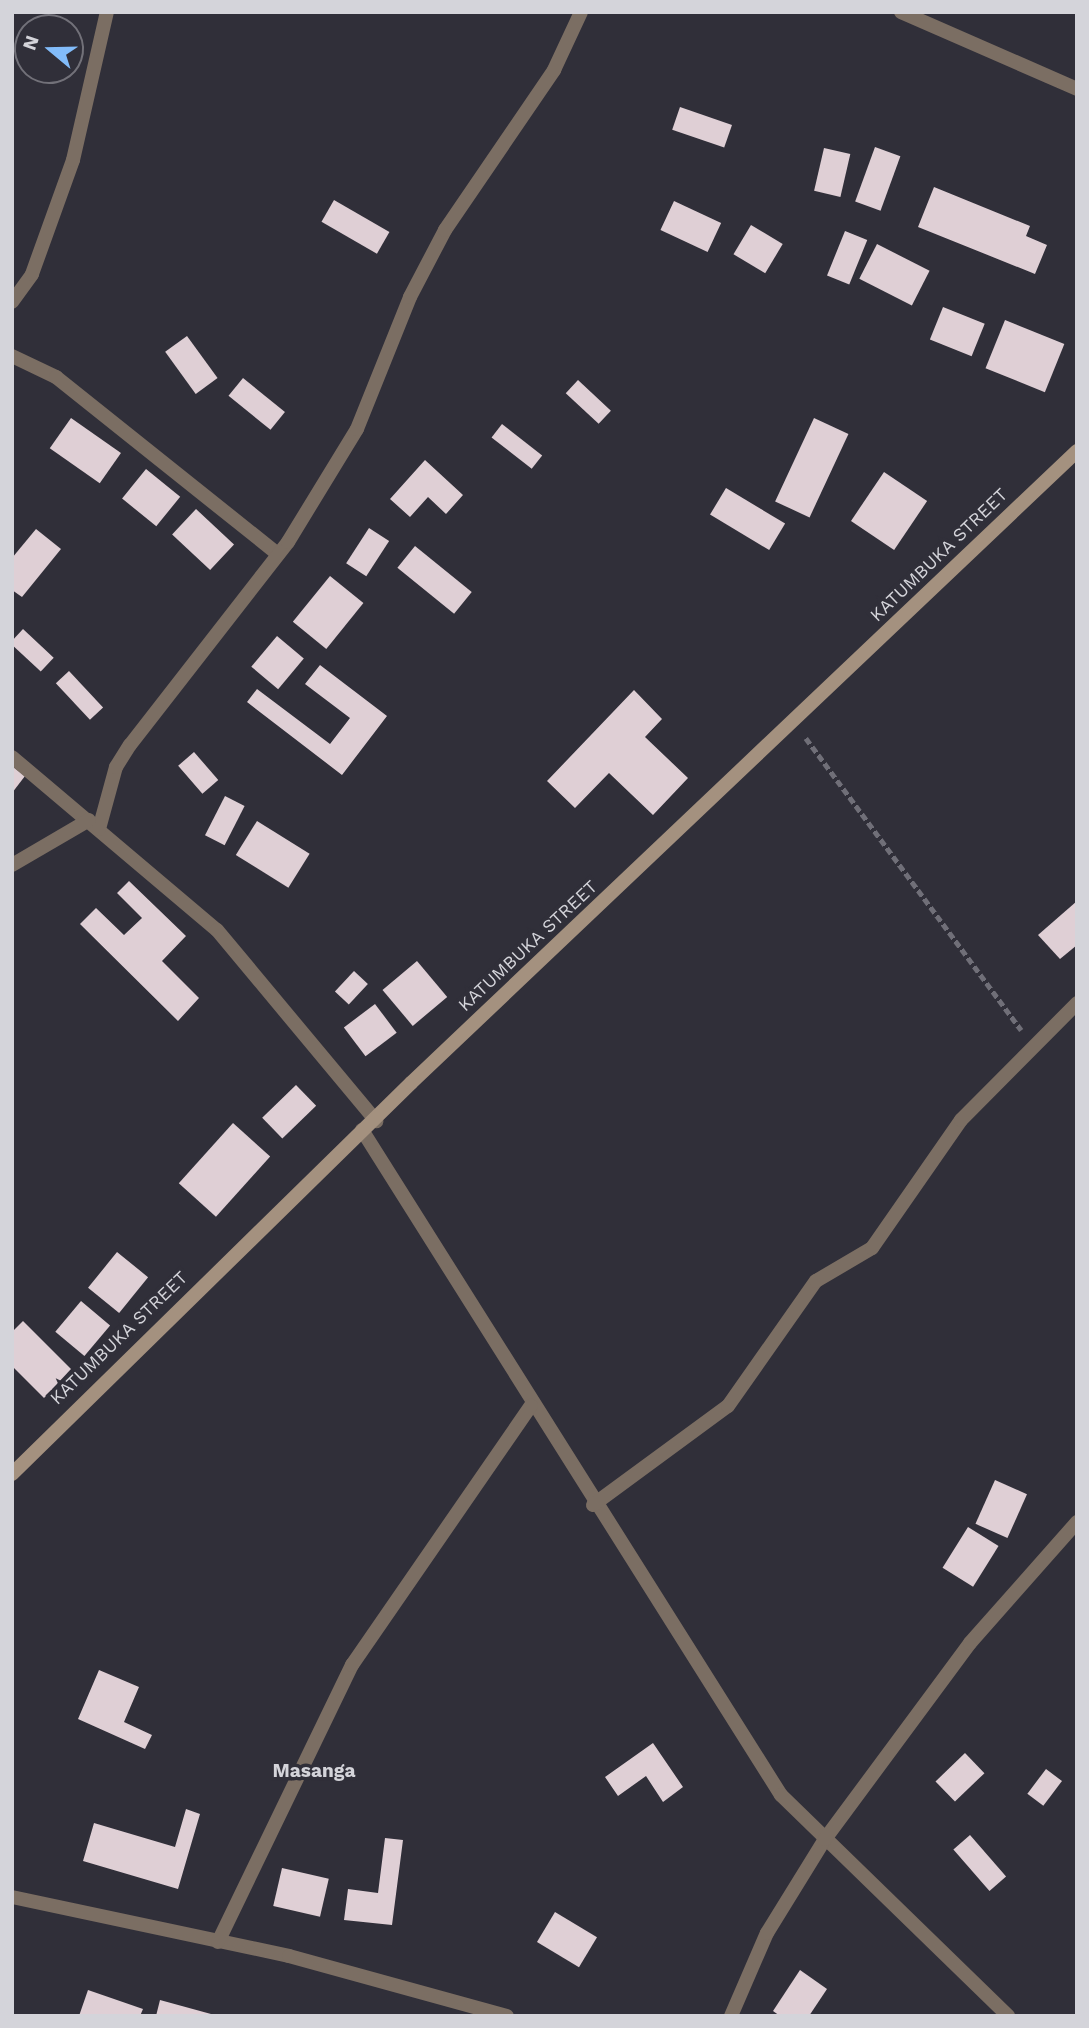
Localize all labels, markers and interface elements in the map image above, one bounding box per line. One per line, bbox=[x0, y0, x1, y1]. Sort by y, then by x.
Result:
north arrow bbox=[14, 14, 84, 84]
text: N bbox=[17, 32, 44, 53]
street label: KATUMBUKA STREET bbox=[866, 484, 1012, 626]
street label: KATUMBUKA STREET bbox=[454, 876, 602, 1016]
street label: KATUMBUKA STREET bbox=[46, 1267, 192, 1409]
district label: Masanga bbox=[273, 1760, 355, 1782]

